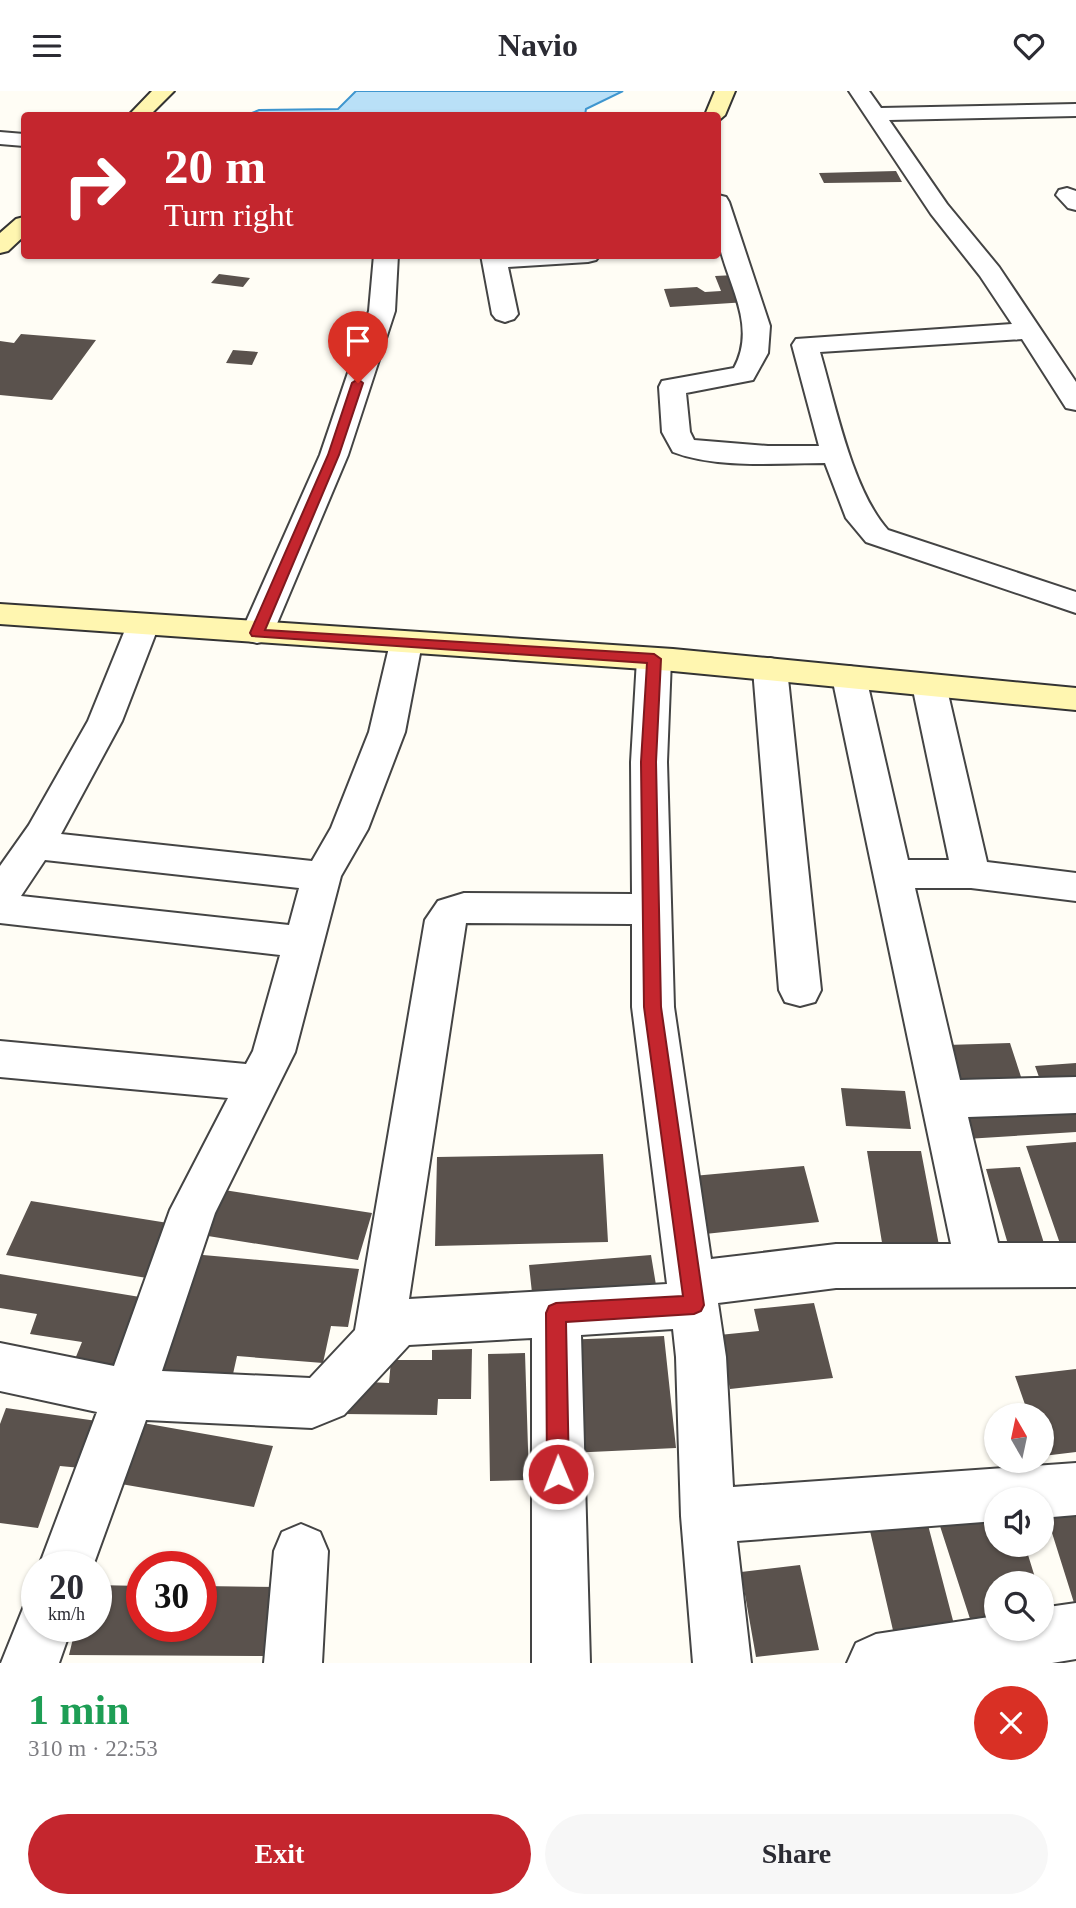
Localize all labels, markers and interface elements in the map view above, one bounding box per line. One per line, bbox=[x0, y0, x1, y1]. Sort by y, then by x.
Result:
icon: menu bbox=[28, 27, 66, 65]
text: Navio bbox=[498, 27, 578, 63]
icon: heart bbox=[1010, 27, 1048, 65]
text: 20 m bbox=[164, 139, 266, 194]
icon: right bbox=[49, 140, 140, 231]
text: Turn right bbox=[164, 197, 294, 233]
pin bbox=[328, 311, 388, 383]
icon: arrive bbox=[339, 322, 377, 360]
north arrow bbox=[984, 1403, 1054, 1473]
map controls bbox=[984, 1403, 1054, 1641]
position arrow bbox=[521, 1437, 595, 1511]
button: sound bbox=[984, 1487, 1054, 1557]
speed limit sign: 30 bbox=[126, 1551, 217, 1642]
text: 20 bbox=[49, 1568, 84, 1607]
button: search bbox=[984, 1571, 1054, 1641]
text: km/h bbox=[48, 1604, 85, 1624]
button: close bbox=[974, 1686, 1048, 1760]
text: 1 min bbox=[28, 1687, 130, 1733]
text: 310 m · 22:53 bbox=[28, 1736, 158, 1761]
button: Exit bbox=[28, 1814, 531, 1894]
button: Share bbox=[545, 1814, 1048, 1894]

